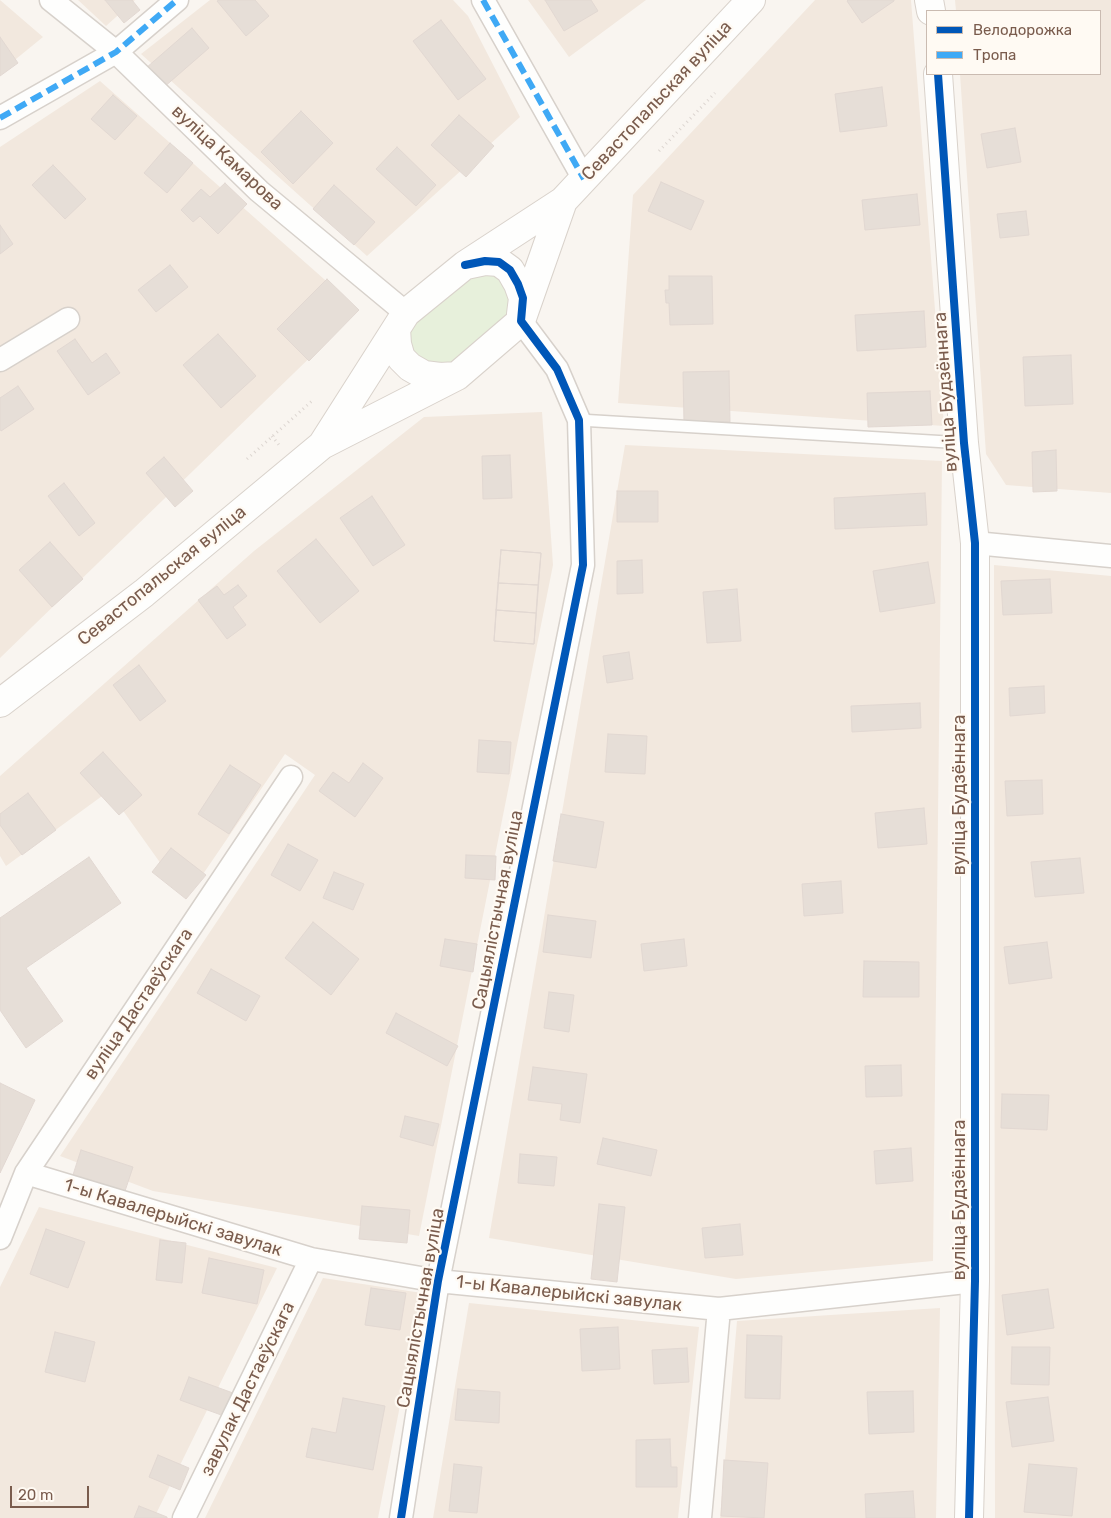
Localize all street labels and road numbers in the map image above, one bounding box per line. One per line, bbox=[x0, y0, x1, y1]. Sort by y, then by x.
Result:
street label: Севастопальская вуліца bbox=[577, 17, 737, 185]
street label: вуліца Камарова bbox=[167, 101, 287, 215]
street label: вуліца Будзённага bbox=[930, 311, 962, 473]
street label: Севастопальская вуліца bbox=[73, 501, 251, 651]
street label: вуліца Будзённага bbox=[949, 715, 971, 875]
street label: Сацыялістычная вуліца bbox=[468, 809, 528, 1011]
street label: вуліца Дастаеўскага bbox=[80, 924, 198, 1084]
street label: вуліца Будзённага bbox=[949, 1120, 971, 1280]
street label: 1-ы Кавалерыйскі завулак bbox=[61, 1174, 285, 1262]
street label: Сацыялістычная вуліца bbox=[393, 1206, 449, 1410]
street label: 1-ы Кавалерыйскі завулак bbox=[455, 1271, 683, 1317]
street label: завулак Дастаеўскага bbox=[196, 1298, 300, 1480]

